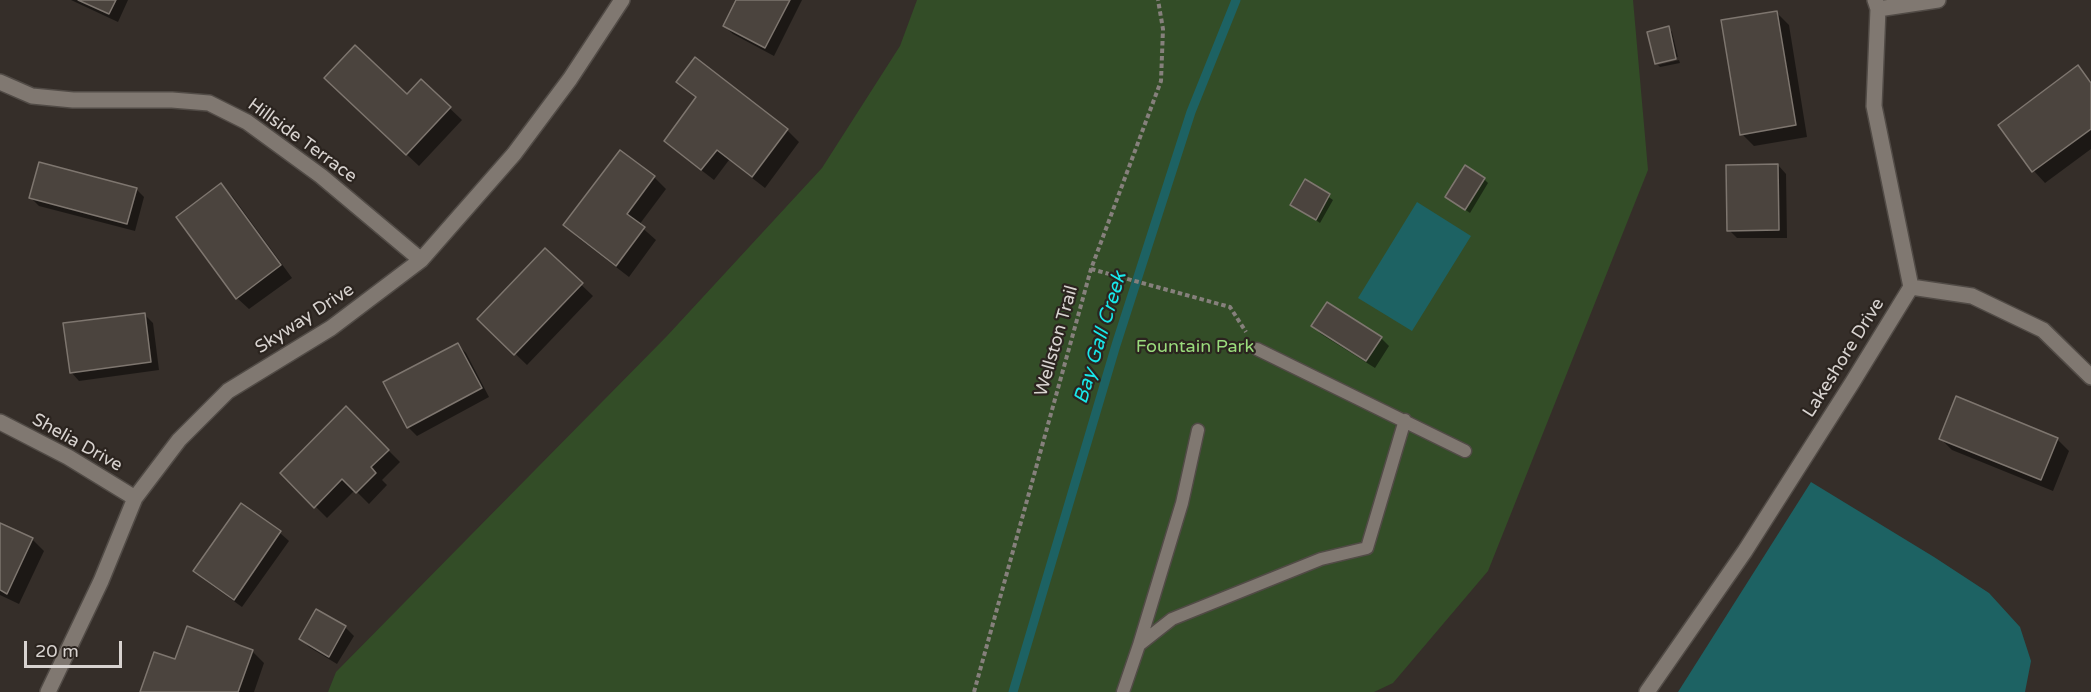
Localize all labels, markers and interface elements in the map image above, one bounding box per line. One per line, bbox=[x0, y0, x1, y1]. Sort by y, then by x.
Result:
street label: Hillside Terrace bbox=[243, 94, 361, 188]
water label: Bay Gall Creek bbox=[1069, 269, 1133, 407]
street label: Skyway Drive bbox=[252, 279, 358, 359]
street label: Wellston Trail bbox=[1031, 283, 1083, 399]
street label: Lakeshore Drive bbox=[1799, 294, 1889, 422]
park label: Fountain Park bbox=[1136, 336, 1254, 358]
street label: Shelia Drive bbox=[28, 409, 126, 477]
scale bar bbox=[27, 629, 124, 667]
text: 20 m bbox=[35, 640, 79, 662]

